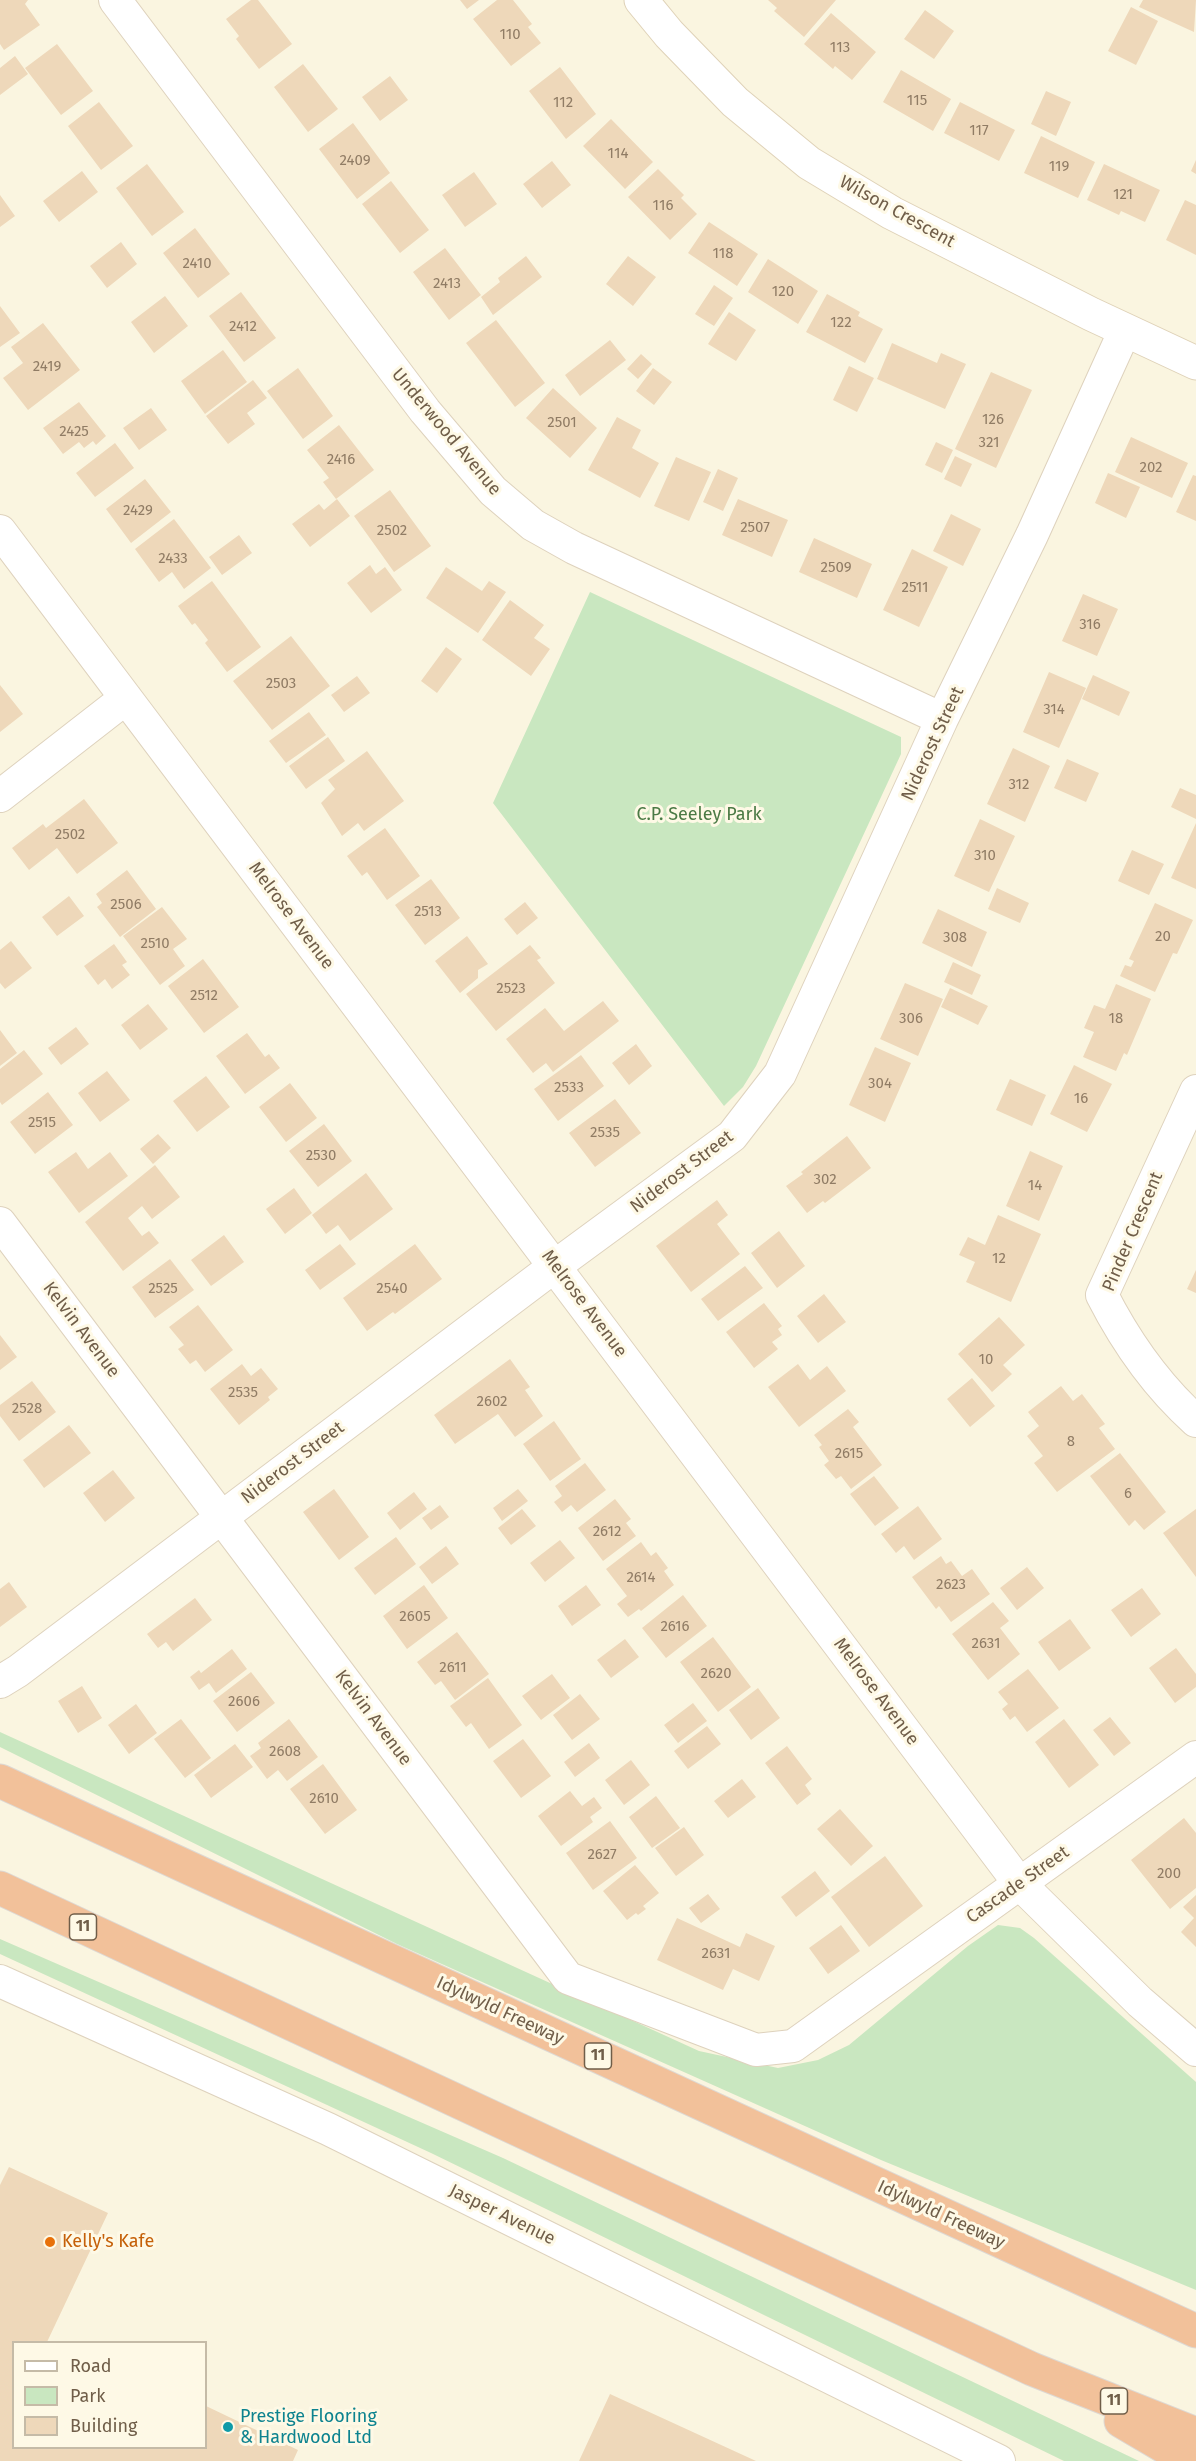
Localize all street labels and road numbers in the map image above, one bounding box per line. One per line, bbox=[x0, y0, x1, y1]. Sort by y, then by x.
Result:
street label: Wilson Crescent bbox=[835, 171, 959, 253]
street label: Underwood Avenue bbox=[387, 364, 505, 500]
street label: Niderost Street bbox=[897, 684, 969, 804]
street label: Melrose Avenue bbox=[244, 858, 338, 974]
street label: Niderost Street bbox=[626, 1126, 738, 1218]
street label: Pinder Crescent bbox=[1098, 1169, 1168, 1295]
street label: Melrose Avenue bbox=[537, 1246, 631, 1362]
street label: Kelvin Avenue bbox=[38, 1278, 124, 1382]
street label: Niderost Street bbox=[237, 1417, 349, 1509]
street label: Melrose Avenue bbox=[829, 1634, 923, 1750]
street label: Kelvin Avenue bbox=[330, 1666, 416, 1770]
street label: Cascade Street bbox=[963, 1842, 1073, 1928]
road number: 11 bbox=[70, 1914, 97, 1940]
street label: Idylwyld Freeway bbox=[433, 1972, 567, 2050]
road number: 11 bbox=[584, 2043, 612, 2069]
street label: Idylwyld Freeway bbox=[874, 2176, 1008, 2254]
street label: Jasper Avenue bbox=[445, 2180, 559, 2250]
road number: 11 bbox=[1100, 2388, 1128, 2414]

